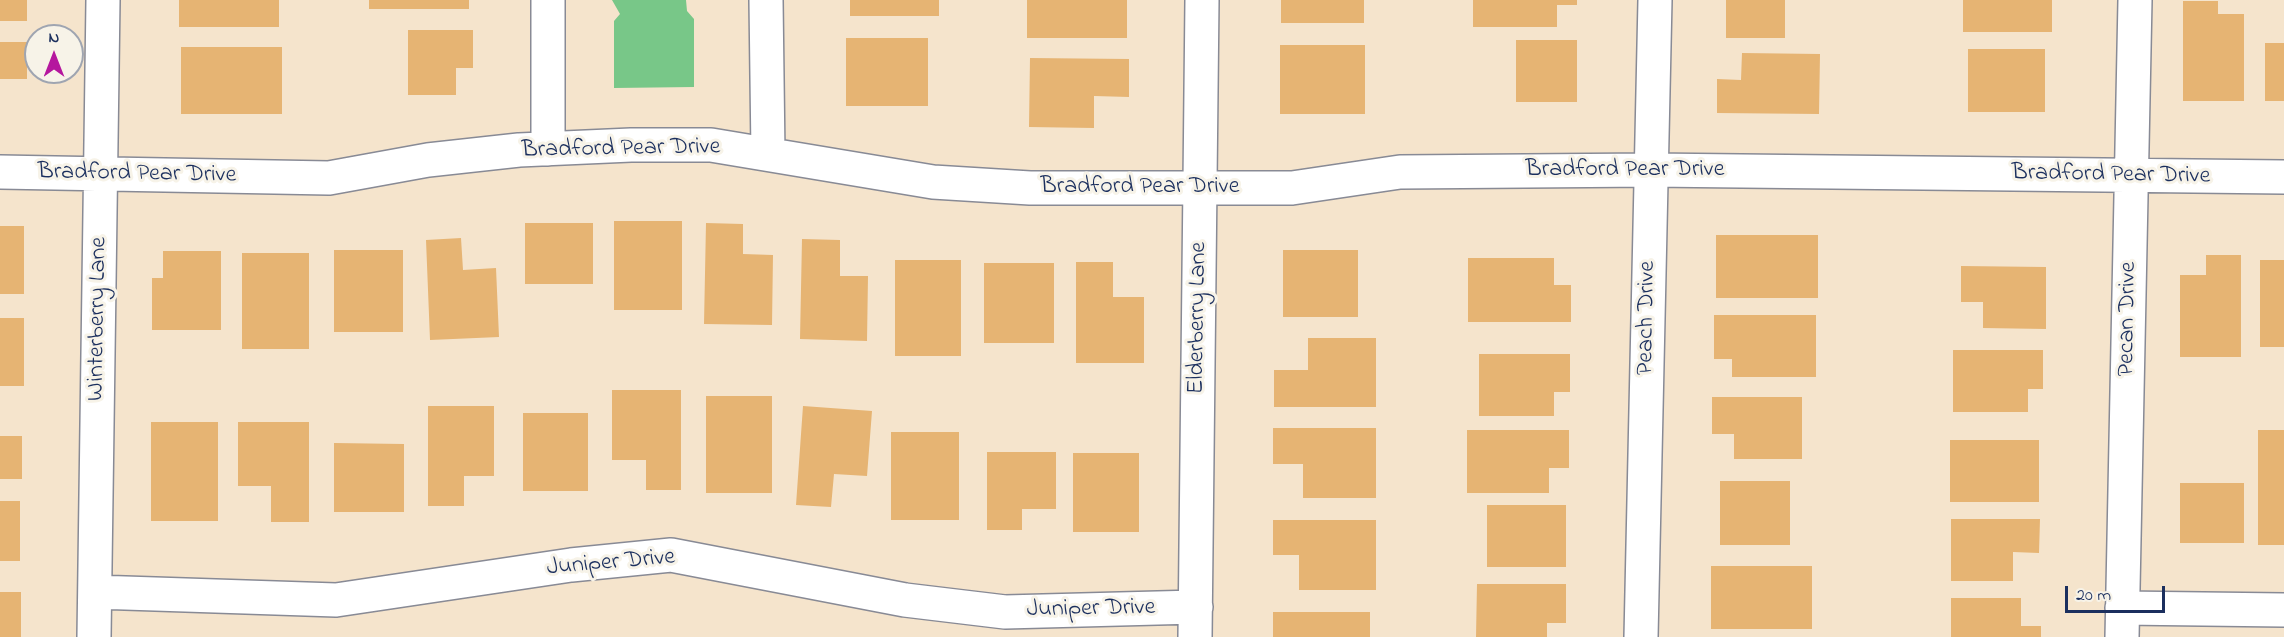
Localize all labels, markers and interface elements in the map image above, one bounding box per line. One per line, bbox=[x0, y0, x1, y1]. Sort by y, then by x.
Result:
north arrow bbox=[24, 24, 84, 84]
text: N bbox=[49, 26, 59, 50]
street label: Bradford Pear Drive bbox=[521, 134, 721, 166]
street label: Bradford Pear Drive bbox=[1526, 157, 1724, 185]
street label: Bradford Pear Drive bbox=[37, 159, 237, 191]
street label: Bradford Pear Drive bbox=[2011, 160, 2211, 192]
street label: Bradford Pear Drive bbox=[1041, 174, 1239, 202]
street label: Winterberry Lane bbox=[83, 237, 115, 401]
street label: Elderberry Lane bbox=[1183, 242, 1215, 394]
street label: Peach Drive bbox=[1633, 261, 1663, 375]
street label: Pecan Drive bbox=[2114, 261, 2144, 377]
street label: Juniper Drive bbox=[546, 544, 676, 584]
scale bar bbox=[2068, 574, 2168, 612]
text: 20 m bbox=[2076, 583, 2111, 609]
street label: Juniper Drive bbox=[1026, 594, 1156, 626]

